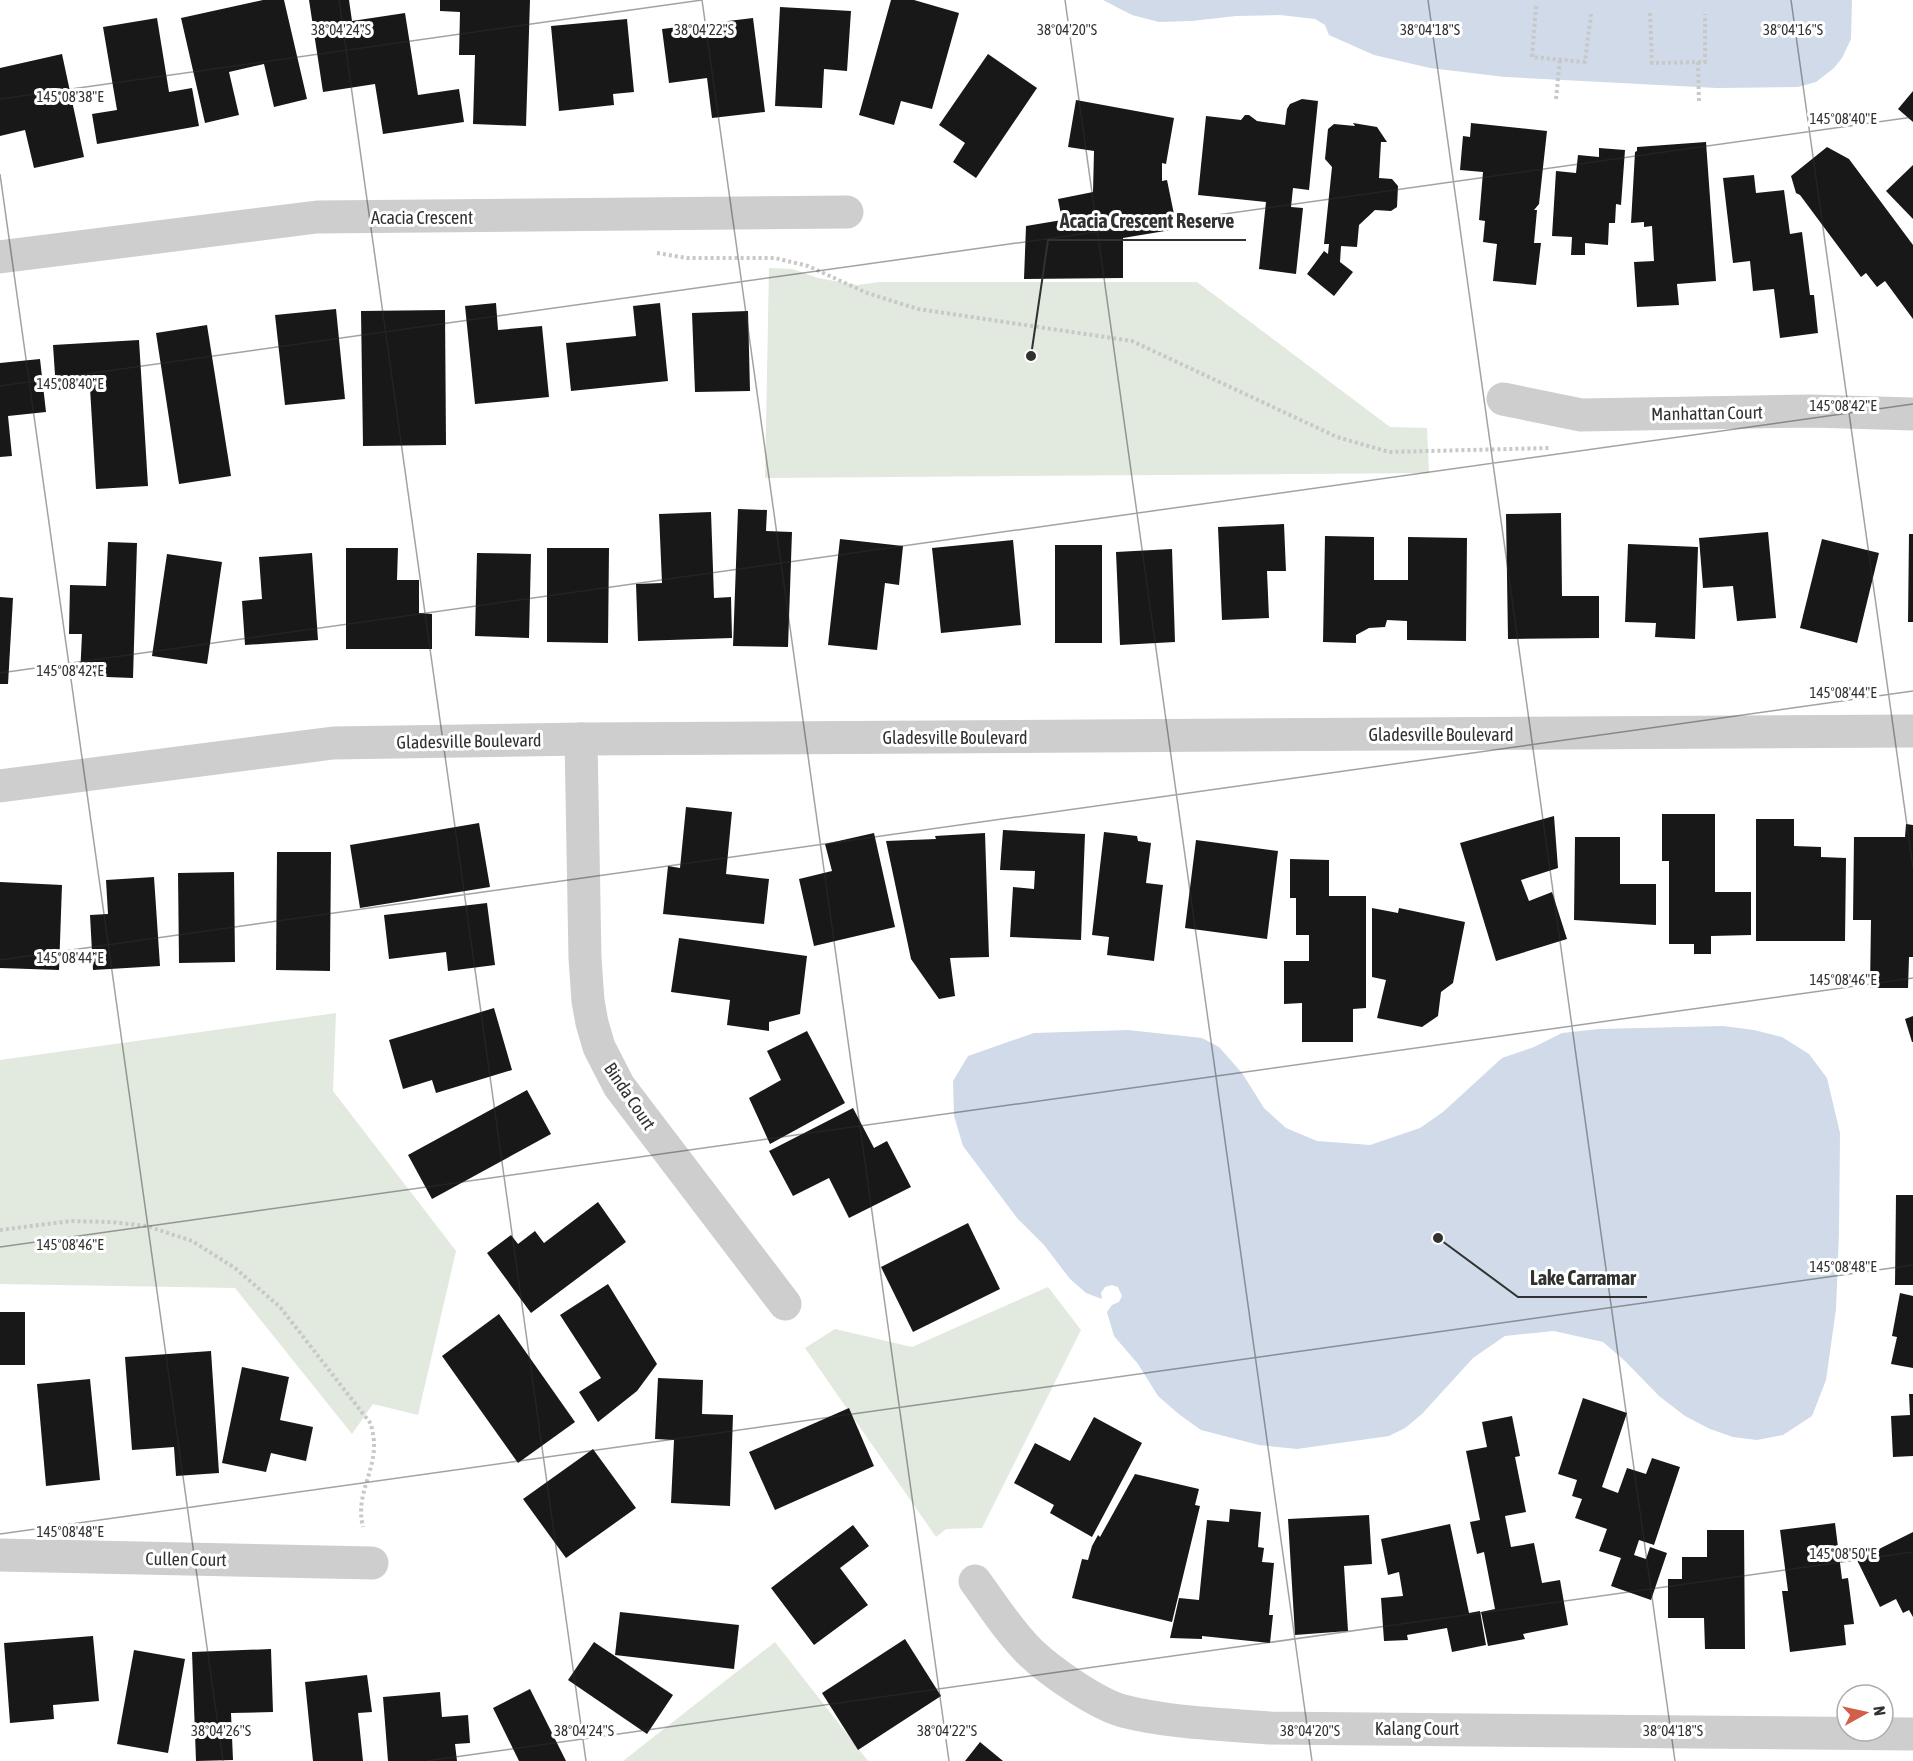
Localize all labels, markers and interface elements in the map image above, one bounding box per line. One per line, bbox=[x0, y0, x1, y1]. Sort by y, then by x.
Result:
text: 38°04'24"S bbox=[311, 21, 371, 38]
text: 38°04'22"S bbox=[674, 21, 734, 38]
text: 38°04'20"S bbox=[1037, 21, 1097, 38]
text: 38°04'18"S bbox=[1400, 21, 1460, 38]
text: 38°04'16"S bbox=[1763, 21, 1823, 38]
text: 145°08'38"E bbox=[36, 88, 104, 105]
text: 145°08'40"E bbox=[1809, 110, 1877, 127]
callout: Acacia Crescent Reserve bbox=[1048, 202, 1246, 240]
street label: Acacia Crescent bbox=[371, 207, 473, 228]
text: Acacia Crescent Reserve bbox=[1059, 209, 1234, 232]
text: 145°08'40"E bbox=[36, 375, 104, 392]
text: 145°08'42"E bbox=[1809, 397, 1877, 414]
street label: Manhattan Court bbox=[1651, 402, 1763, 424]
text: 145°08'42"E bbox=[36, 662, 104, 679]
text: 145°08'44"E bbox=[1809, 684, 1877, 701]
street label: Gladesville Boulevard bbox=[1368, 724, 1514, 745]
street label: Gladesville Boulevard bbox=[882, 727, 1028, 748]
street label: Gladesville Boulevard bbox=[396, 729, 542, 753]
text: 145°08'44"E bbox=[36, 949, 104, 966]
text: 145°08'46"E bbox=[1809, 971, 1877, 988]
street label: Binda Court bbox=[600, 1058, 660, 1134]
text: 145°08'46"E bbox=[36, 1236, 104, 1253]
text: 145°08'48"E bbox=[1809, 1258, 1877, 1275]
callout: Lake Carramar bbox=[1518, 1259, 1647, 1297]
text: Lake Carramar bbox=[1530, 1266, 1637, 1289]
text: 145°08'48"E bbox=[36, 1523, 104, 1540]
text: 145°08'50"E bbox=[1809, 1545, 1877, 1562]
street label: Cullen Court bbox=[145, 1548, 227, 1570]
north arrow bbox=[1835, 1683, 1895, 1743]
text: N bbox=[1870, 1705, 1889, 1717]
street label: Kalang Court bbox=[1375, 1718, 1459, 1739]
text: 38°04'26"S bbox=[191, 1722, 251, 1739]
text: 38°04'24"S bbox=[554, 1722, 614, 1739]
text: 38°04'22"S bbox=[917, 1722, 977, 1739]
text: 38°04'20"S bbox=[1280, 1722, 1340, 1739]
text: 38°04'18"S bbox=[1643, 1722, 1703, 1739]

